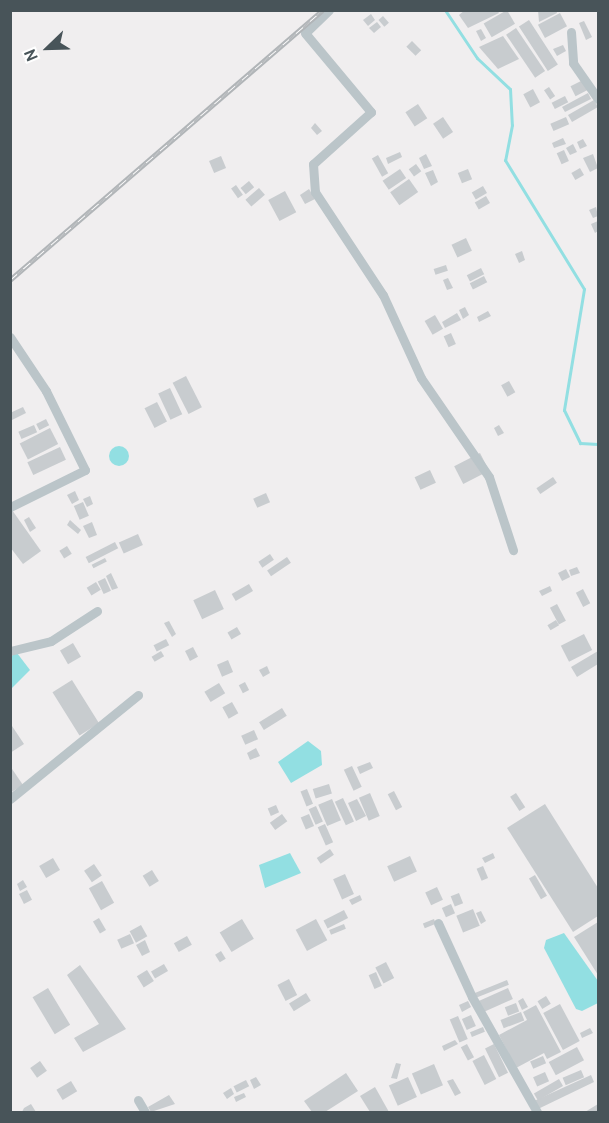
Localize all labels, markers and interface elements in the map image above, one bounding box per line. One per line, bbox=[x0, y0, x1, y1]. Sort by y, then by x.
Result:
north arrow bbox=[18, 18, 78, 78]
text: N bbox=[20, 46, 42, 64]

